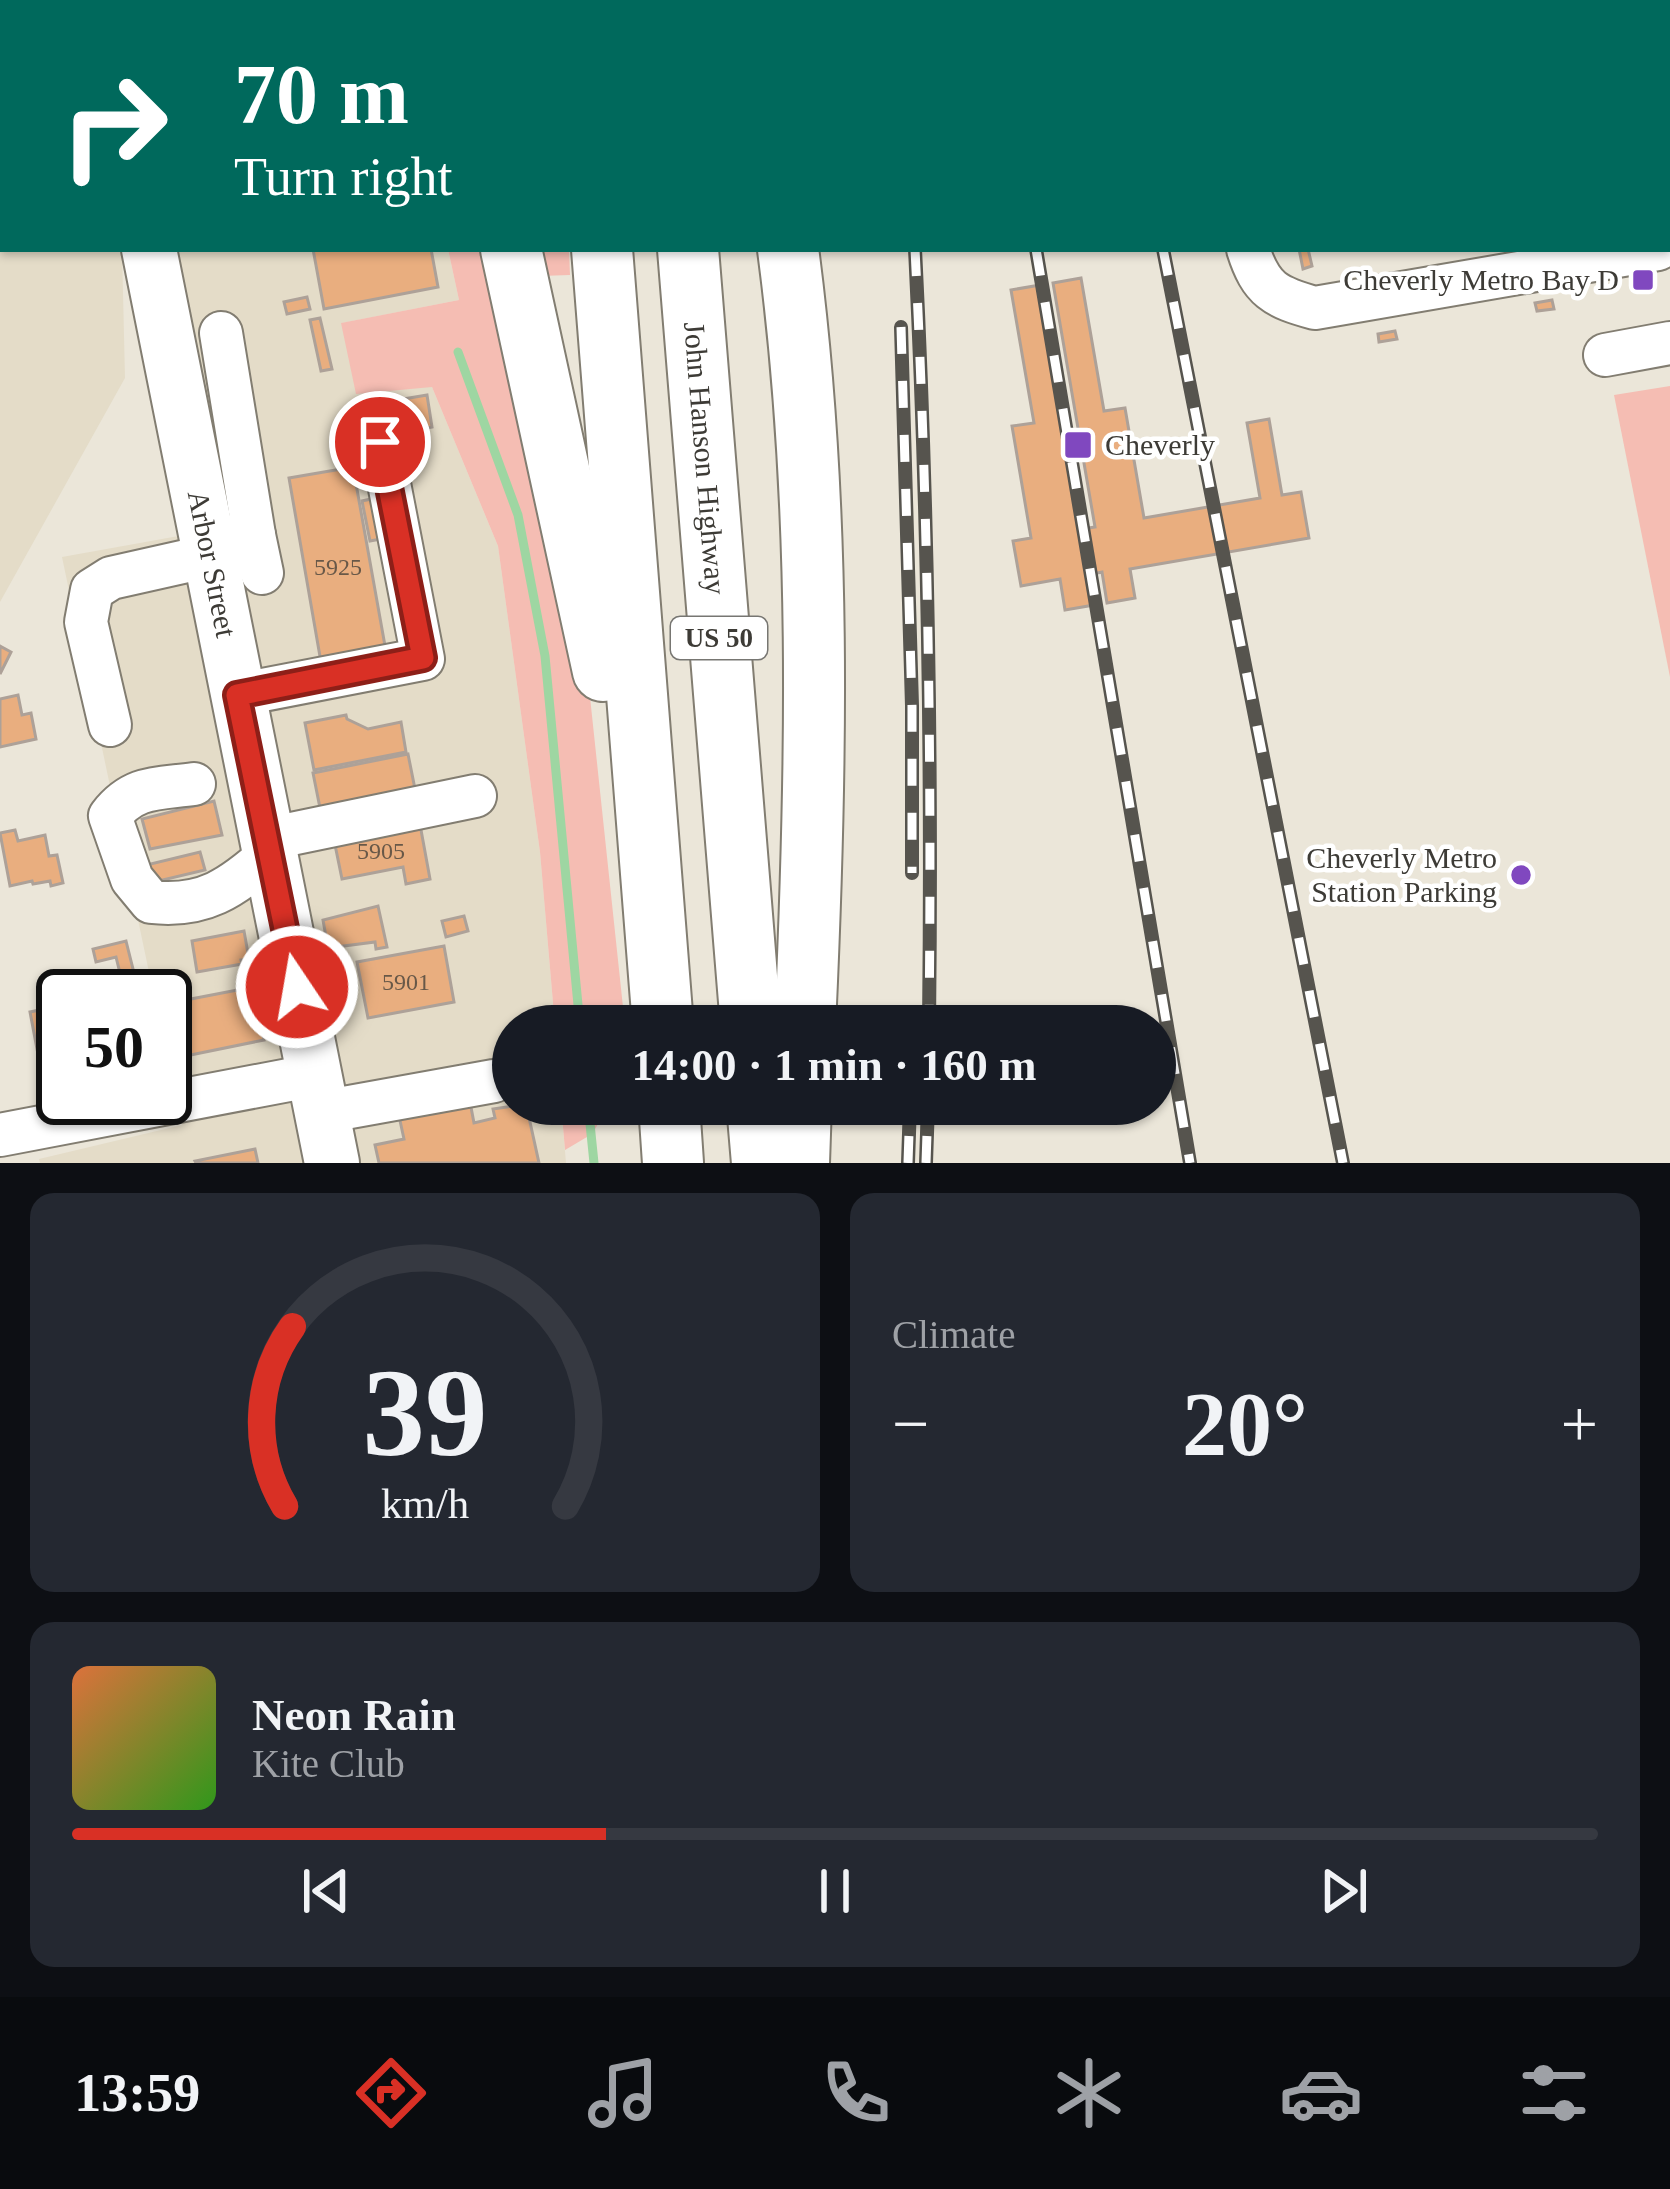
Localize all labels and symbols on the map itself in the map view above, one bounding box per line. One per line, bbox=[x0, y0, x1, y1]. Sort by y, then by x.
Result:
place label: Cheverly Metro Bay D bbox=[1343, 263, 1619, 296]
marker: Cheverly Metro Bay D bbox=[1630, 267, 1656, 293]
street label: John Hanson Highway bbox=[678, 321, 733, 596]
pin bbox=[329, 391, 431, 493]
place label: Cheverly bbox=[1105, 428, 1215, 461]
marker: Cheverly bbox=[1062, 429, 1094, 461]
street label: Arbor Street bbox=[182, 487, 243, 641]
house number: 5925 bbox=[314, 554, 362, 580]
road number: US 50 bbox=[671, 617, 767, 659]
house number: 5905 bbox=[357, 838, 405, 864]
place label: Cheverly Metro Station Parking bbox=[1306, 841, 1497, 908]
marker: Cheverly Metro Station Parking bbox=[1508, 862, 1534, 888]
position arrow bbox=[234, 924, 360, 1050]
speed limit sign: 50 bbox=[36, 969, 192, 1125]
house number: 5901 bbox=[382, 969, 430, 995]

